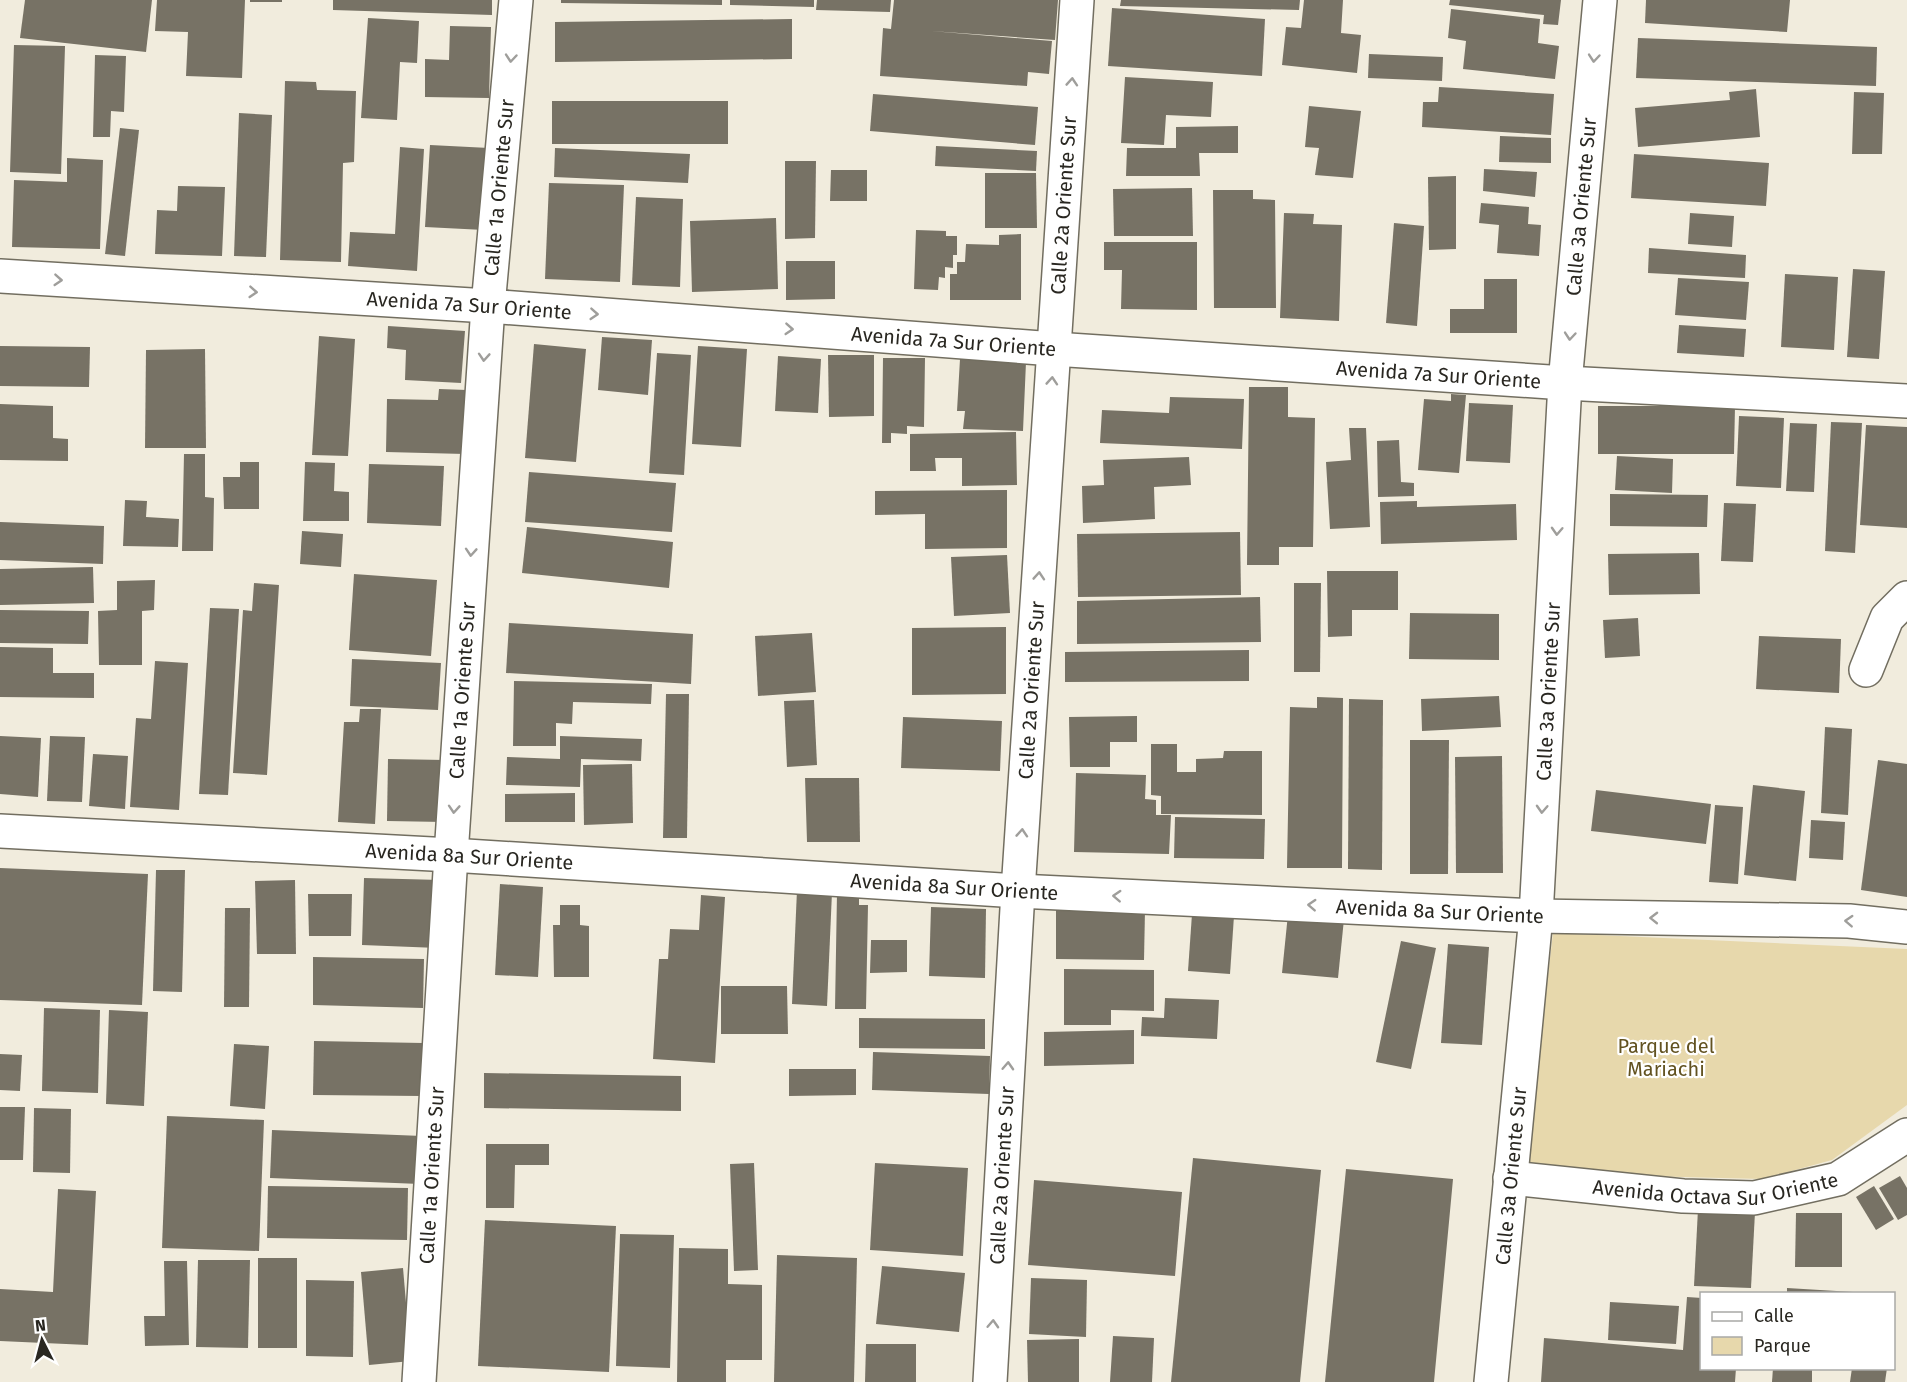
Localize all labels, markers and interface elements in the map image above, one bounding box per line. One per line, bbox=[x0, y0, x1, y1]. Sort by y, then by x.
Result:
one-way arrow bbox=[505, 54, 518, 63]
one-way arrow bbox=[1588, 54, 1601, 63]
one-way arrow bbox=[1065, 77, 1078, 86]
street label: Calle 1a Oriente Sur bbox=[479, 98, 519, 277]
street label: Calle 2a Oriente Sur bbox=[1046, 115, 1081, 295]
street label: Calle 3a Oriente Sur bbox=[1561, 116, 1601, 297]
one-way arrow bbox=[54, 273, 63, 286]
one-way arrow bbox=[249, 285, 258, 298]
street label: Avenida 7a Sur Oriente bbox=[366, 287, 572, 324]
one-way arrow bbox=[590, 308, 599, 321]
one-way arrow bbox=[784, 322, 793, 335]
street label: Avenida 7a Sur Oriente bbox=[850, 322, 1057, 361]
one-way arrow bbox=[1564, 332, 1577, 341]
one-way arrow bbox=[478, 353, 491, 362]
street label: Avenida 7a Sur Oriente bbox=[1335, 356, 1542, 393]
one-way arrow bbox=[1046, 377, 1059, 386]
one-way arrow bbox=[1551, 526, 1564, 535]
one-way arrow bbox=[465, 547, 478, 556]
one-way arrow bbox=[1033, 571, 1046, 580]
street label: Calle 2a Oriente Sur bbox=[1013, 600, 1049, 780]
street label: Calle 1a Oriente Sur bbox=[444, 601, 480, 780]
street label: Calle 3a Oriente Sur bbox=[1531, 601, 1565, 782]
one-way arrow bbox=[448, 805, 461, 814]
one-way arrow bbox=[1535, 805, 1548, 814]
one-way arrow bbox=[1016, 829, 1029, 838]
street label: Avenida 8a Sur Oriente bbox=[365, 838, 574, 875]
street label: Avenida 8a Sur Oriente bbox=[850, 868, 1059, 905]
one-way arrow bbox=[1113, 890, 1122, 903]
street label: Avenida 8a Sur Oriente bbox=[1335, 894, 1544, 928]
one-way arrow bbox=[1308, 899, 1317, 912]
one-way arrow bbox=[1649, 912, 1658, 924]
one-way arrow bbox=[1844, 915, 1853, 928]
park label: Parque del Mariachi bbox=[1617, 1034, 1715, 1081]
one-way arrow bbox=[1001, 1062, 1014, 1071]
street label: Calle 2a Oriente Sur bbox=[985, 1085, 1019, 1265]
street label: Calle 3a Oriente Sur bbox=[1490, 1085, 1531, 1266]
street label: Calle 1a Oriente Sur bbox=[414, 1086, 449, 1265]
street label: Avenida Octava Sur Oriente bbox=[1591, 1167, 1840, 1210]
legend bbox=[1700, 1292, 1895, 1370]
text: Calle bbox=[1754, 1305, 1794, 1327]
north arrow bbox=[12, 1310, 72, 1370]
text: N bbox=[34, 1316, 47, 1336]
one-way arrow bbox=[986, 1319, 999, 1328]
text: Parque bbox=[1754, 1335, 1811, 1357]

